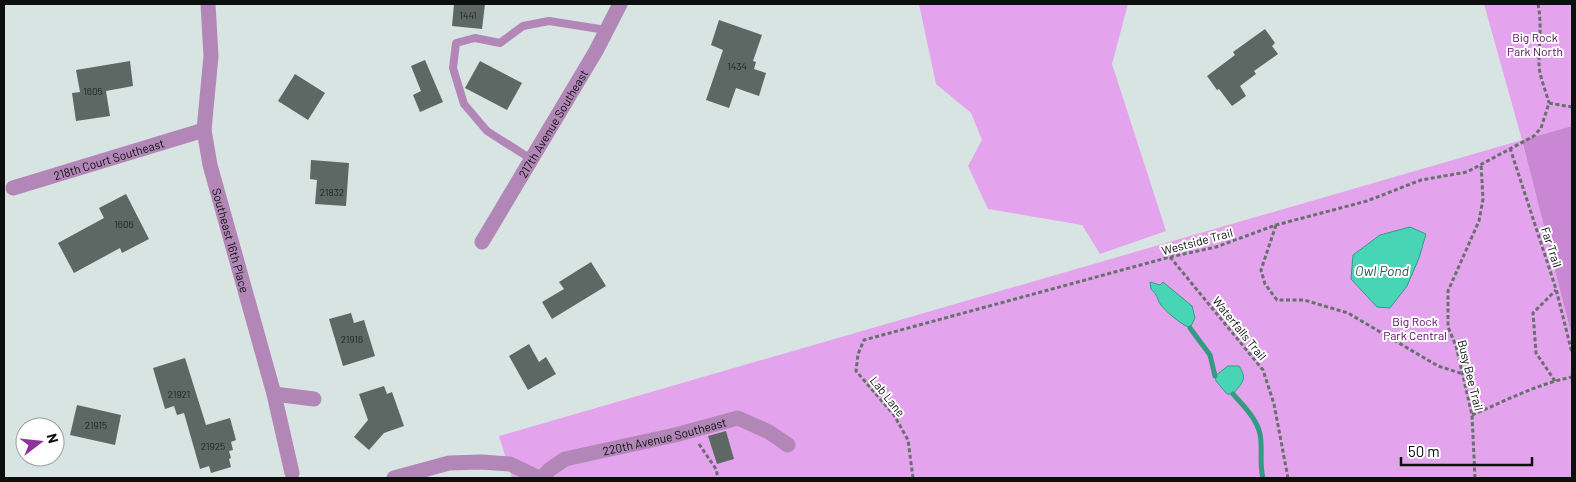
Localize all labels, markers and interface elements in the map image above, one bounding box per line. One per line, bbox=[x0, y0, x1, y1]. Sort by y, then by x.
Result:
house number: 1441 bbox=[459, 9, 477, 21]
park label: Big Rock Park North bbox=[1507, 30, 1563, 58]
house number: 1434 bbox=[727, 60, 747, 72]
street label: 217th Avenue Southeast bbox=[515, 67, 590, 180]
house number: 1605 bbox=[83, 85, 103, 97]
street label: 218th Court Southeast bbox=[52, 136, 166, 182]
street label: Southeast 16th Place bbox=[210, 186, 252, 294]
house number: 21832 bbox=[320, 186, 344, 198]
house number: 1606 bbox=[114, 218, 134, 230]
street label: Westside Trail bbox=[1160, 225, 1234, 257]
street label: Far Trail bbox=[1539, 225, 1565, 269]
water label: Owl Pond bbox=[1355, 262, 1410, 279]
street label: Waterfalls Trail bbox=[1210, 293, 1270, 363]
park label: Big Rock Park Central bbox=[1383, 314, 1447, 342]
house number: 21916 bbox=[341, 333, 363, 345]
street label: Busy Bee Trail bbox=[1455, 338, 1487, 412]
street label: Lab Lane bbox=[868, 373, 908, 419]
house number: 21921 bbox=[168, 388, 190, 400]
street label: 220th Avenue Southeast bbox=[601, 414, 728, 458]
north arrow bbox=[15, 417, 65, 467]
house number: 21915 bbox=[85, 419, 107, 431]
text: N bbox=[44, 431, 62, 445]
scale bar bbox=[1401, 434, 1532, 466]
house number: 21925 bbox=[201, 440, 225, 452]
text: 50 m bbox=[1408, 442, 1440, 460]

